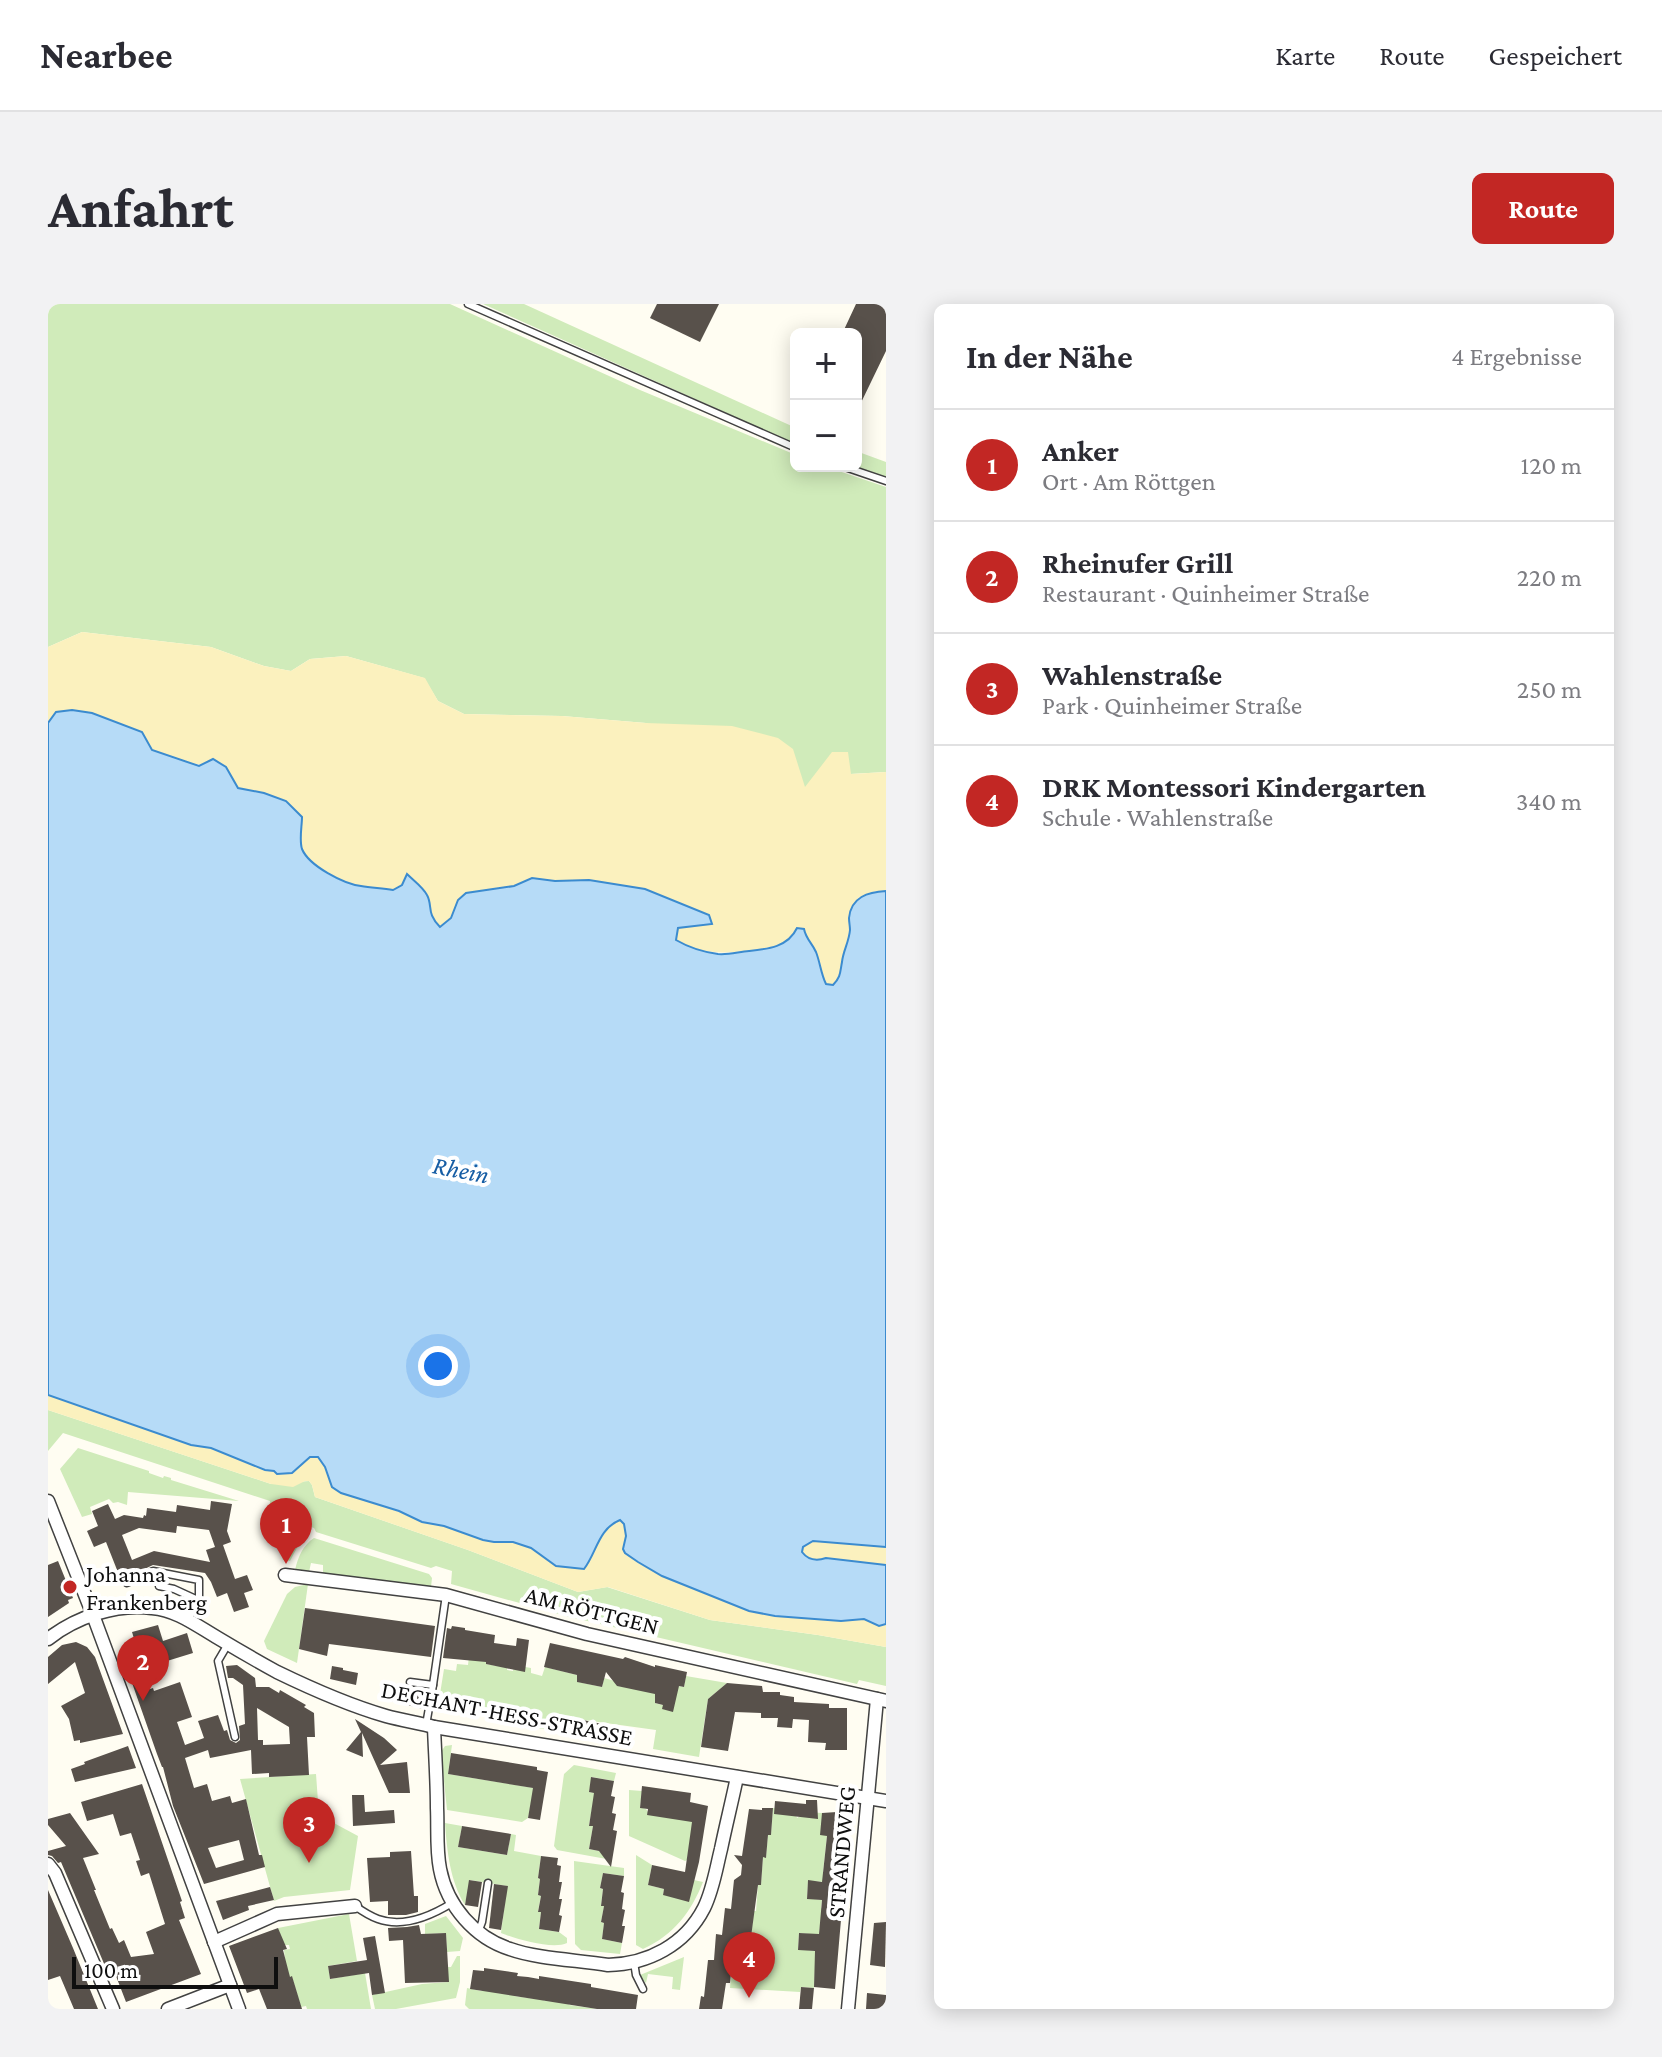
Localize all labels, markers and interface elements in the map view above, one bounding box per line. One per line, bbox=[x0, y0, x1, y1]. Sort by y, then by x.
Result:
text: Nearbee bbox=[40, 34, 173, 76]
text: Karte bbox=[1275, 40, 1335, 71]
text: Route bbox=[1379, 40, 1445, 71]
text: Gespeichert bbox=[1489, 40, 1622, 71]
button: Route bbox=[1472, 173, 1614, 244]
text: Anfahrt bbox=[48, 177, 234, 239]
map controls bbox=[790, 328, 862, 472]
button: + bbox=[790, 328, 862, 400]
text: In der Nähe bbox=[966, 338, 1133, 375]
text: 4 Ergebnisse bbox=[1451, 342, 1582, 371]
button: − bbox=[790, 400, 862, 472]
text: Anker bbox=[1042, 434, 1119, 467]
text: 1 bbox=[987, 451, 997, 480]
text: 120 m bbox=[1521, 451, 1582, 480]
text: Ort · Am Röttgen bbox=[1042, 467, 1216, 496]
text: Rheinufer Grill bbox=[1042, 546, 1233, 579]
text: 2 bbox=[985, 563, 999, 592]
text: 220 m bbox=[1517, 563, 1582, 592]
text: Restaurant · Quinheimer Straße bbox=[1042, 579, 1369, 608]
text: Wahlenstraße bbox=[1042, 658, 1222, 691]
text: 3 bbox=[986, 675, 998, 704]
text: 250 m bbox=[1517, 675, 1582, 704]
text: Park · Quinheimer Straße bbox=[1042, 691, 1302, 720]
text: DRK Montessori Kindergarten bbox=[1042, 770, 1426, 803]
text: 4 bbox=[985, 787, 999, 816]
text: 340 m bbox=[1516, 787, 1582, 816]
text: Schule · Wahlenstraße bbox=[1042, 803, 1273, 832]
water label: Rhein bbox=[430, 1150, 492, 1190]
your location bbox=[418, 1346, 458, 1386]
pin: 1 bbox=[260, 1498, 312, 1564]
place label: Johanna Frankenberg bbox=[84, 1560, 207, 1615]
marker: Johanna Frankenberg bbox=[61, 1578, 79, 1596]
street label: AM RÖTTGEN bbox=[522, 1580, 662, 1640]
pin: 2 bbox=[117, 1635, 169, 1701]
street label: DECHANT-HESS-STRASSE bbox=[379, 1675, 635, 1751]
street label: STRANDWEG bbox=[822, 1785, 860, 1919]
pin: 3 bbox=[283, 1797, 335, 1863]
pin: 4 bbox=[723, 1932, 775, 1998]
scale bar bbox=[72, 1953, 278, 1989]
text: 100 m bbox=[84, 1958, 138, 1983]

